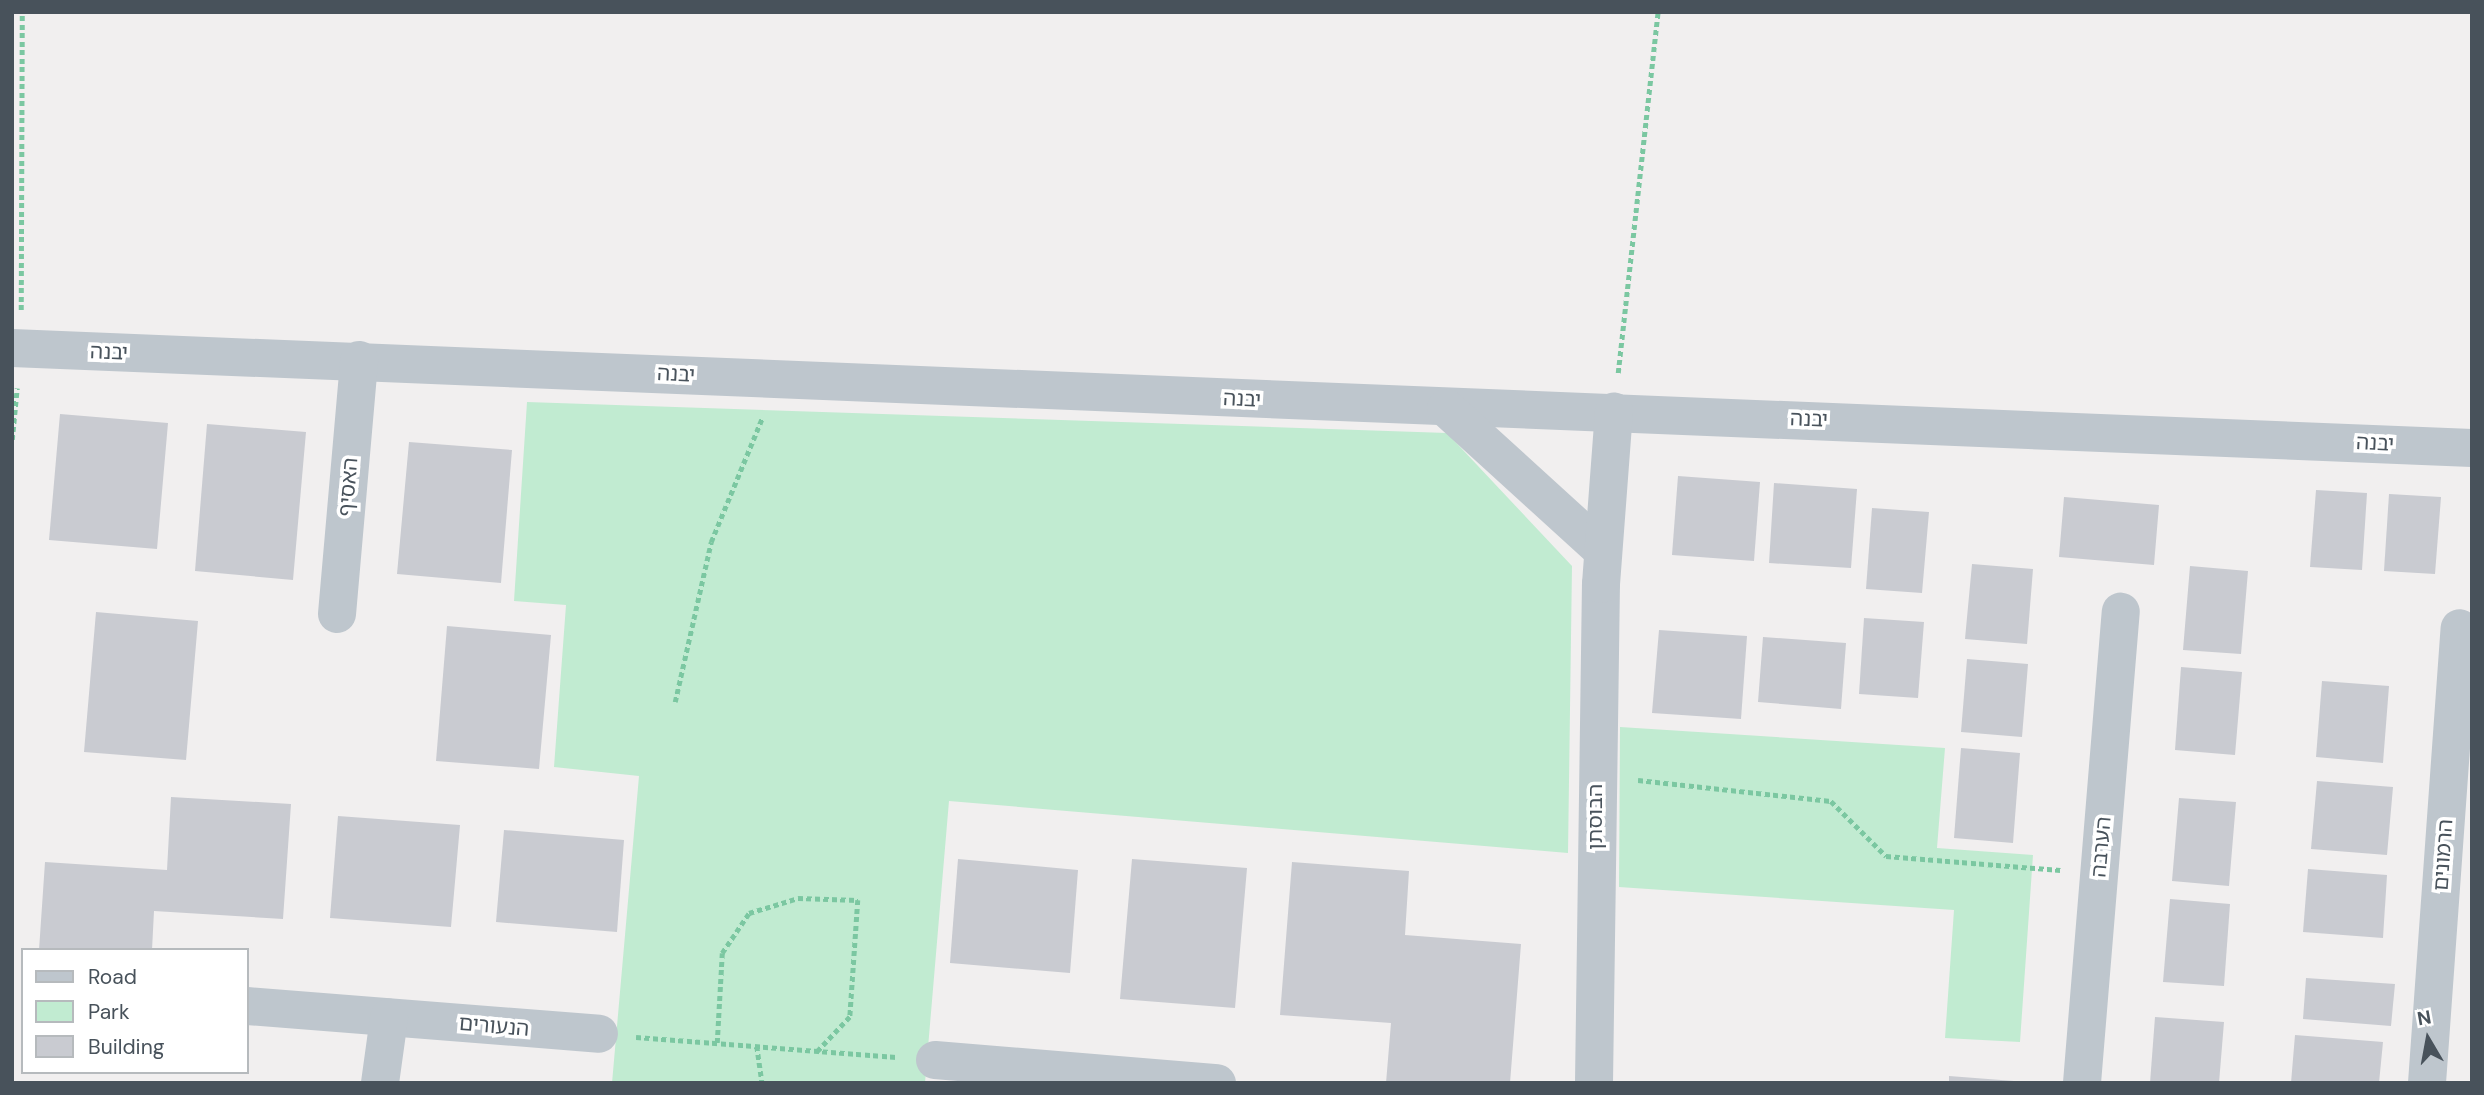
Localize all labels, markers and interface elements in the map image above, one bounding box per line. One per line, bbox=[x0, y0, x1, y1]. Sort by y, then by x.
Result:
street label: יבנה bbox=[90, 339, 128, 365]
street label: יבנה bbox=[656, 360, 696, 388]
street label: יבנה bbox=[1222, 385, 1262, 413]
street label: יבנה bbox=[1790, 406, 1828, 432]
street label: יבנה bbox=[2355, 429, 2395, 457]
street label: האסיף bbox=[333, 456, 363, 518]
street label: הבוסתן bbox=[1582, 784, 1608, 850]
street label: הערבה bbox=[2086, 816, 2116, 878]
street label: הרמונים bbox=[2428, 818, 2458, 892]
legend bbox=[21, 948, 248, 1074]
text: Road bbox=[88, 963, 137, 991]
text: Park bbox=[88, 998, 129, 1026]
north arrow bbox=[2393, 1004, 2463, 1074]
text: N bbox=[2415, 1004, 2433, 1031]
street label: הנעורים bbox=[458, 1010, 530, 1042]
text: Building bbox=[88, 1033, 164, 1061]

